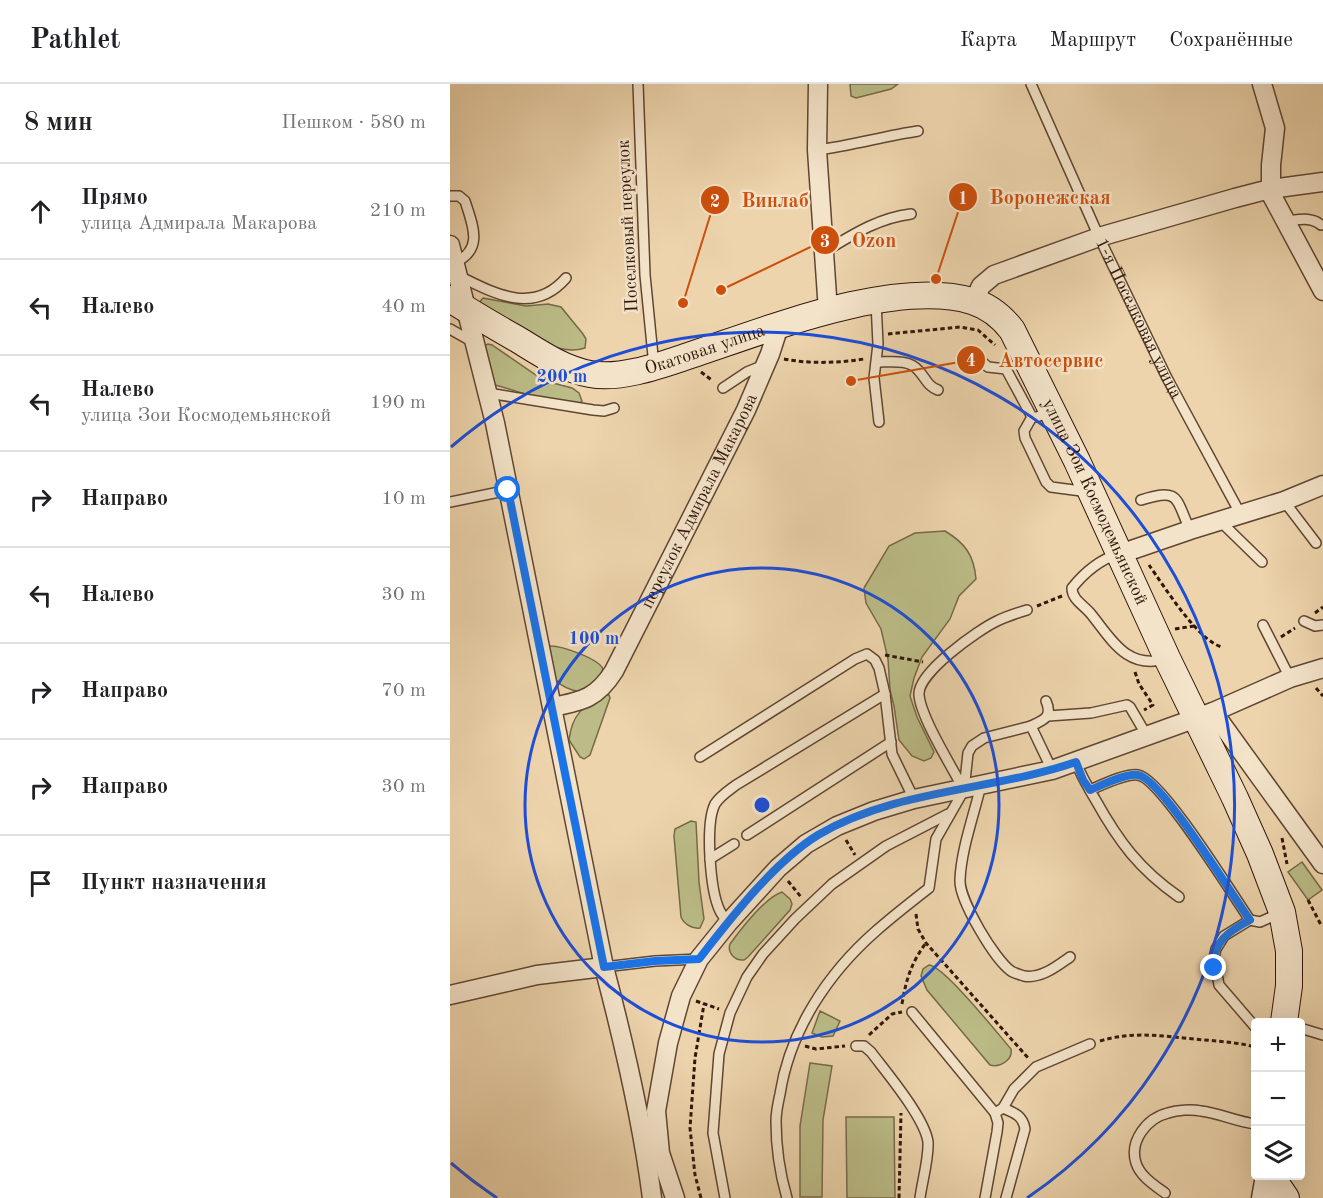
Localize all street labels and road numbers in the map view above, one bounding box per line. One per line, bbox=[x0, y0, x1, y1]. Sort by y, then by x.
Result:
street label: Поселковый переулок bbox=[614, 139, 642, 313]
street label: 1-я Поселковая улица bbox=[1092, 235, 1185, 402]
street label: Окатовая улица bbox=[643, 321, 767, 378]
street label: переулок Адмирала Макарова bbox=[638, 391, 761, 612]
street label: улица Зои Космодемьянской bbox=[1039, 396, 1150, 608]

